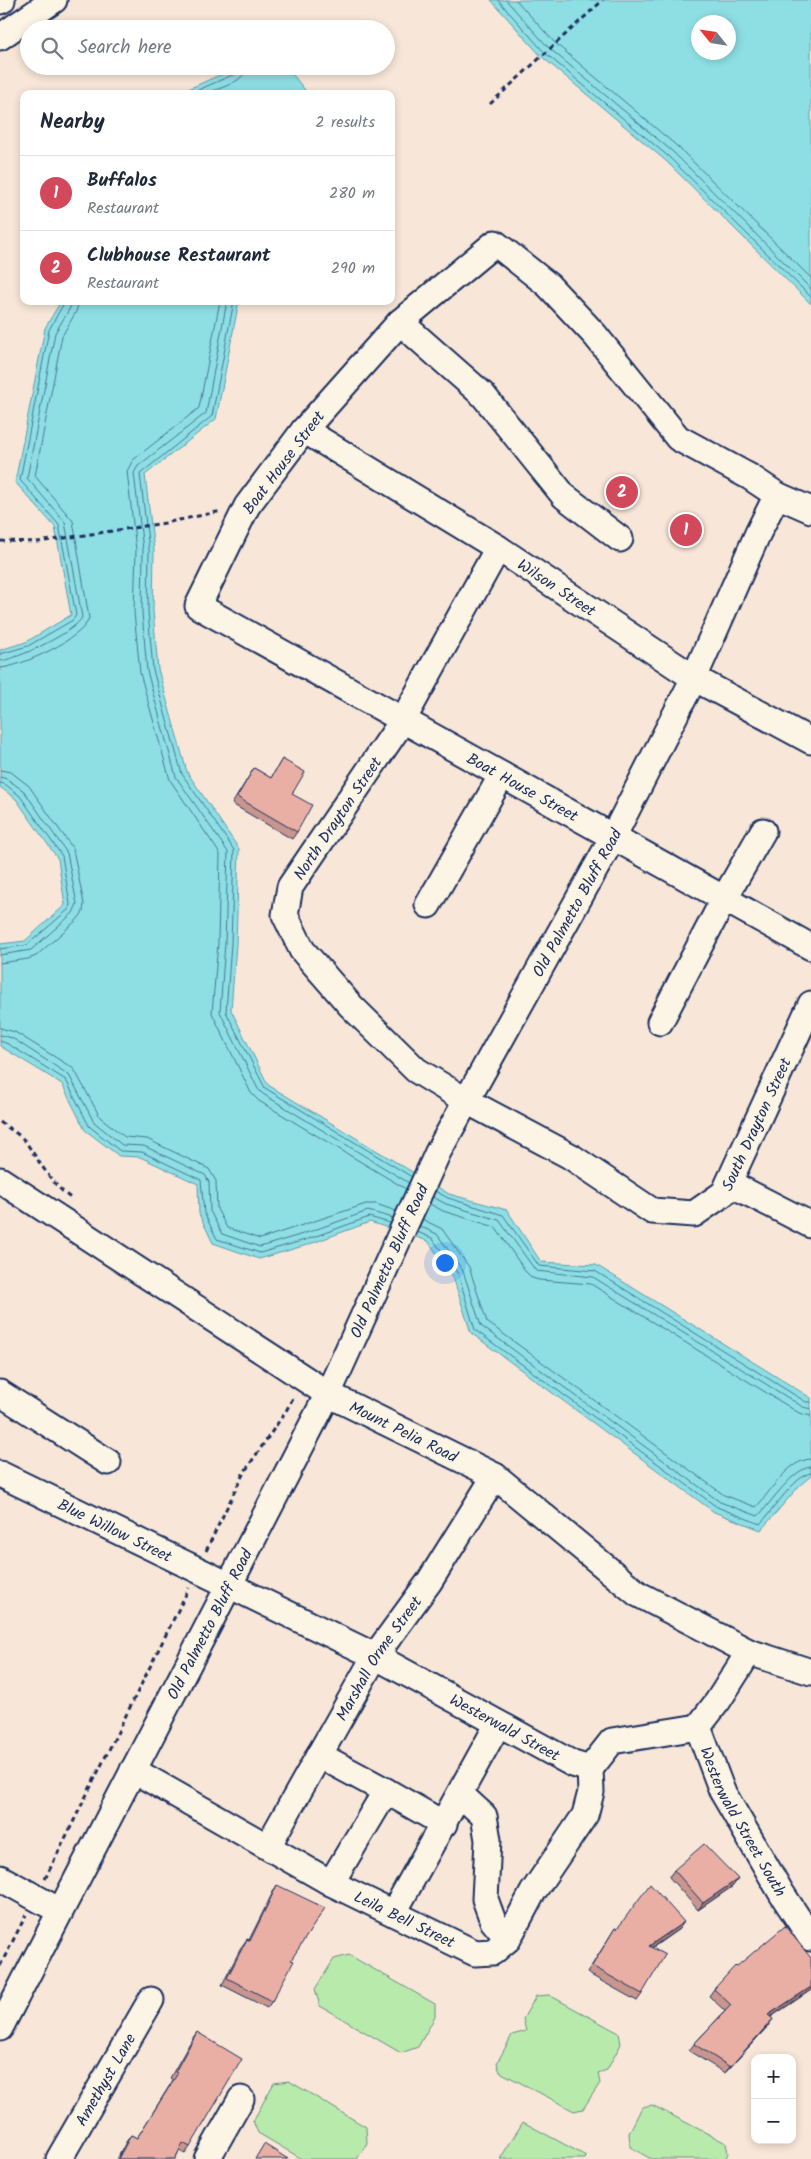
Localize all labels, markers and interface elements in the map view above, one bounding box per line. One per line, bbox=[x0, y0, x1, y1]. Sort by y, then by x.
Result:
north arrow bbox=[691, 15, 736, 60]
search box bbox=[20, 20, 395, 75]
text: Search here bbox=[78, 33, 172, 63]
icon: search bbox=[38, 34, 66, 62]
text: Nearby bbox=[40, 106, 105, 139]
text: 2 results bbox=[315, 110, 375, 135]
text: Buffalos bbox=[87, 166, 157, 196]
text: 1 bbox=[54, 181, 58, 206]
text: 280 m bbox=[329, 181, 375, 206]
text: Restaurant bbox=[87, 196, 159, 221]
text: Clubhouse Restaurant bbox=[87, 241, 271, 271]
text: 2 bbox=[51, 256, 61, 281]
text: 290 m bbox=[331, 256, 375, 281]
text: Restaurant bbox=[87, 271, 159, 296]
street label: Boat House Street bbox=[237, 405, 332, 520]
pin: 2 bbox=[606, 473, 638, 511]
pin: 1 bbox=[670, 511, 702, 549]
street label: Wilson Street bbox=[512, 553, 601, 624]
street label: Boat House Street bbox=[462, 747, 583, 829]
street label: North Drayton Street bbox=[288, 751, 389, 886]
street label: Old Palmetto Bluff Road bbox=[526, 824, 630, 982]
street label: South Drayton Street bbox=[716, 1053, 799, 1195]
street label: Old Palmetto Bluff Road bbox=[344, 1180, 436, 1343]
your location bbox=[432, 1250, 458, 1276]
street label: Mount Pelia Road bbox=[344, 1395, 463, 1470]
street label: Blue Willow Street bbox=[53, 1493, 177, 1570]
street label: Old Palmetto Bluff Road bbox=[161, 1544, 260, 1704]
street label: Marshall Orme Street bbox=[330, 1590, 429, 1726]
street label: Westerwald Street bbox=[445, 1688, 565, 1769]
street label: Westerwald Street South bbox=[692, 1743, 792, 1902]
street label: Leila Bell Street bbox=[349, 1885, 460, 1956]
street label: Amethyst Lane bbox=[70, 2029, 143, 2131]
map controls bbox=[751, 2054, 796, 2144]
button: + bbox=[751, 2054, 796, 2099]
button: − bbox=[751, 2099, 796, 2144]

